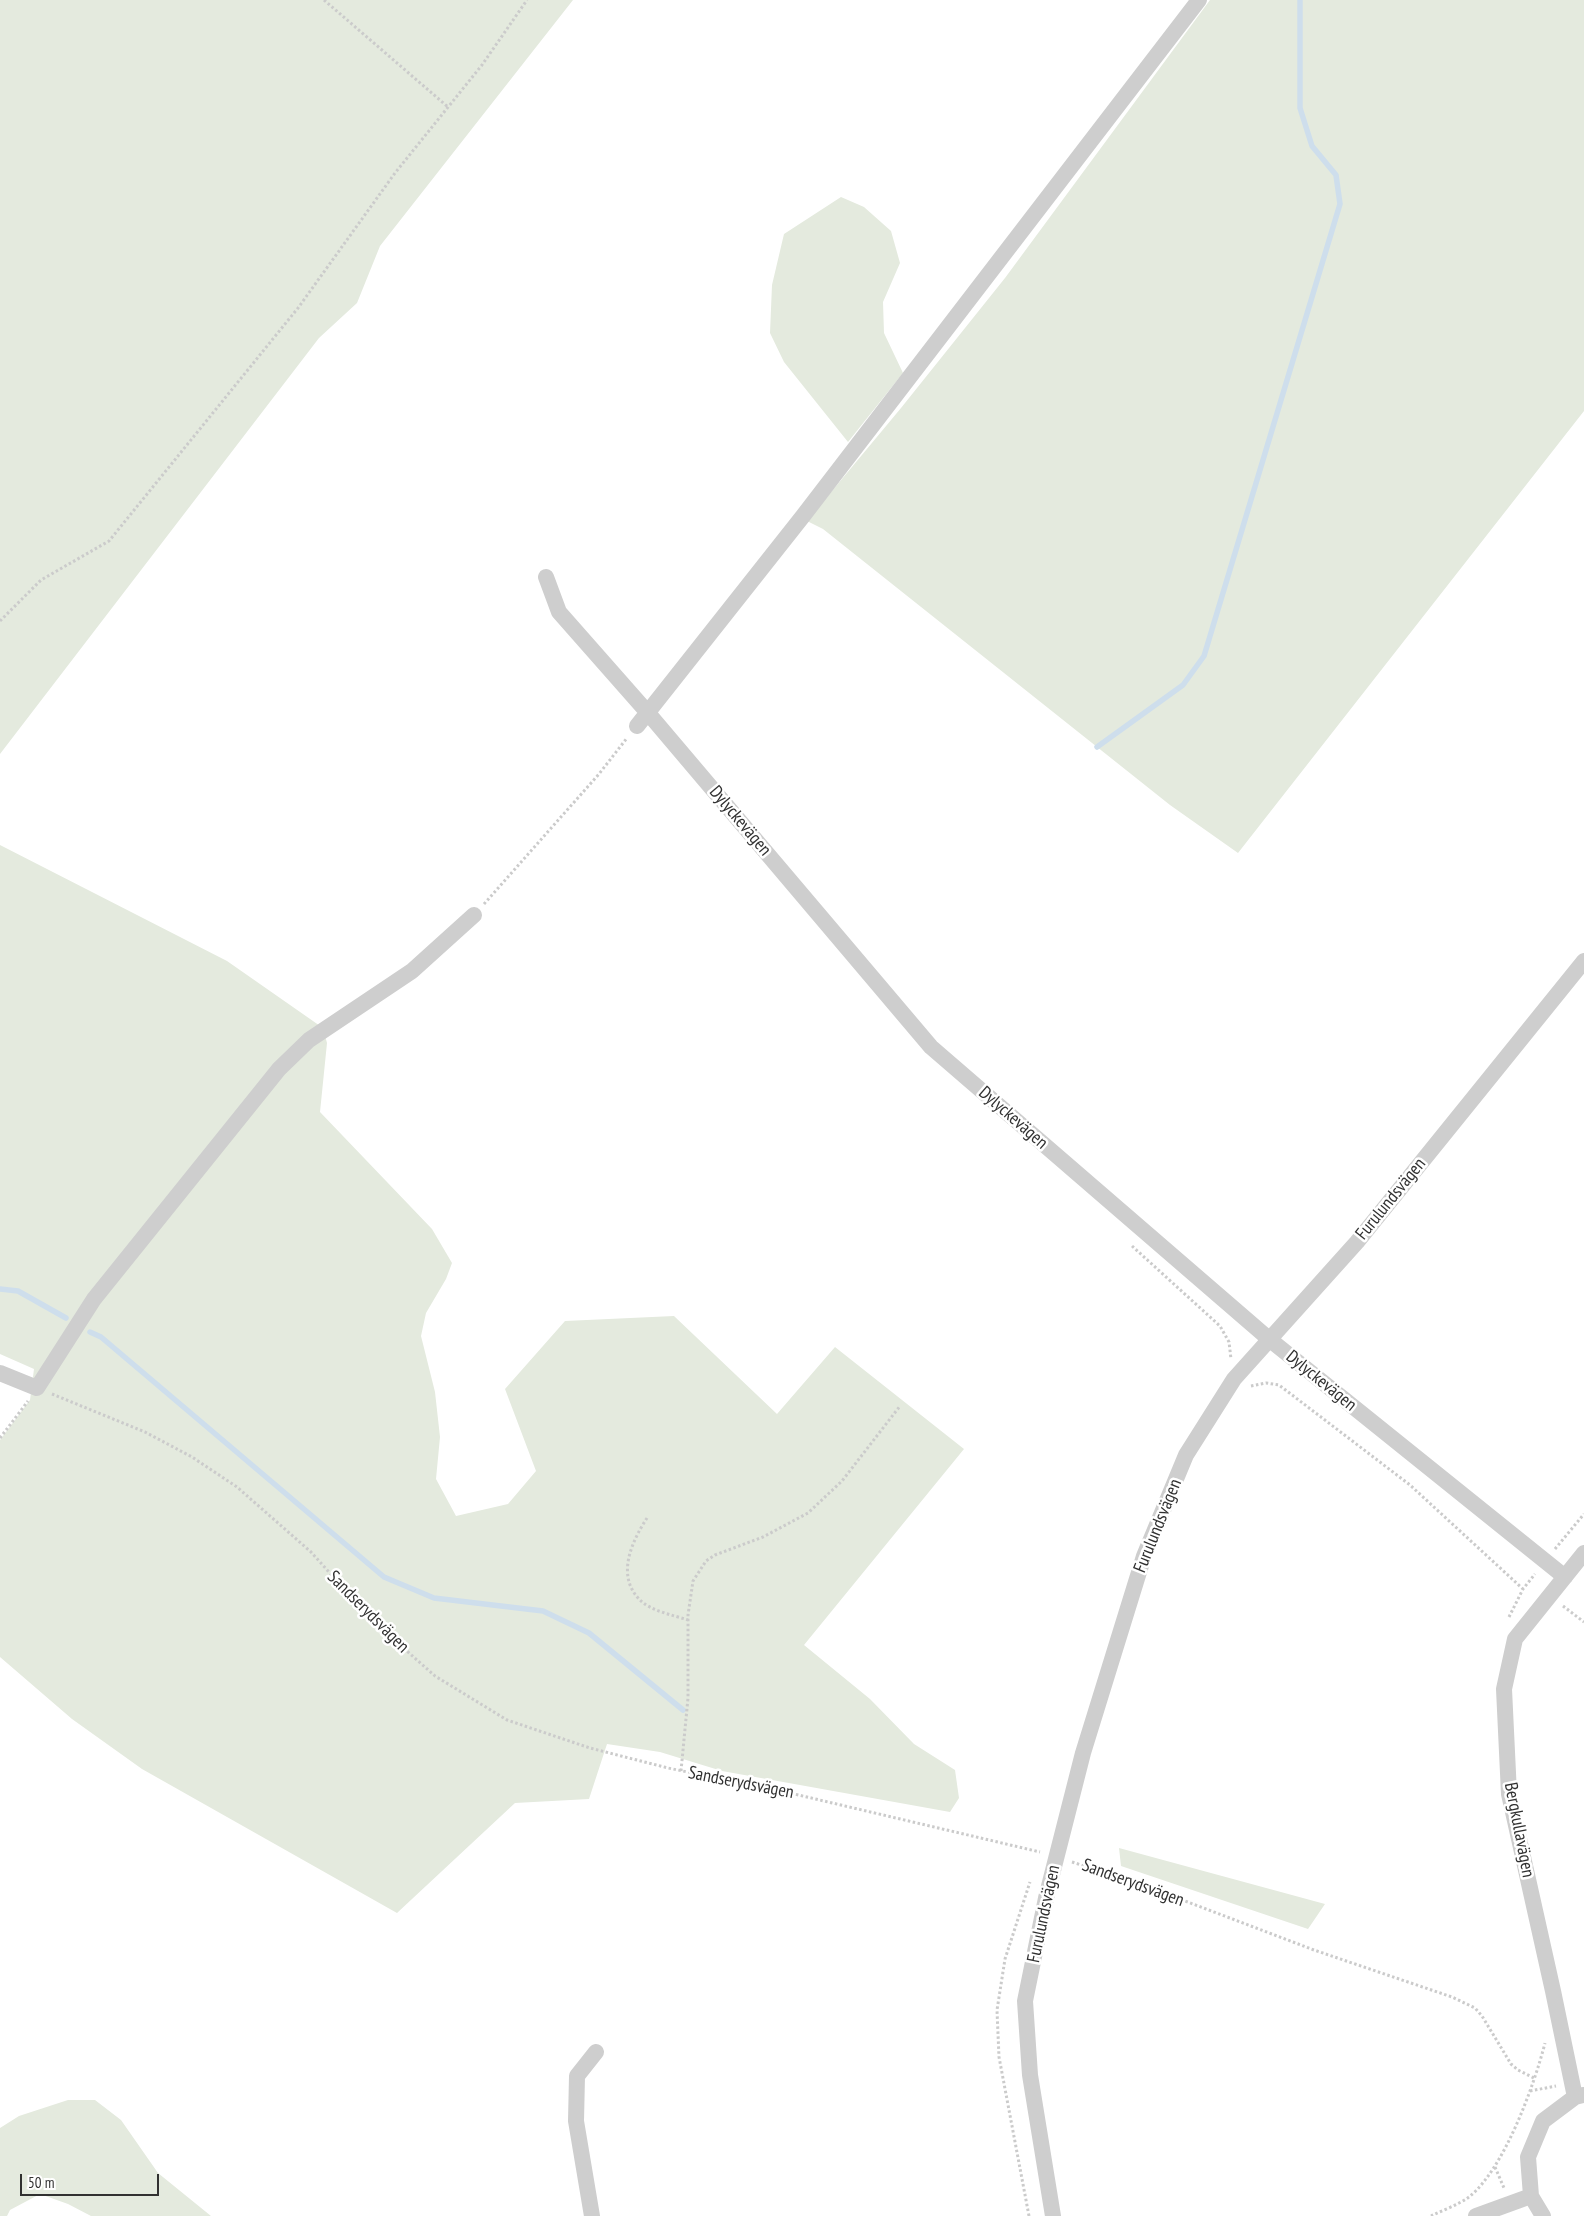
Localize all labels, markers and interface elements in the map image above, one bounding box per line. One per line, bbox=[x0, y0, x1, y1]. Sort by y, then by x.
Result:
street label: Dylyckevägen bbox=[705, 782, 775, 860]
street label: Dylyckevägen bbox=[974, 1082, 1052, 1154]
street label: Furulundsvägen bbox=[1351, 1154, 1431, 1244]
street label: Dylyckevägen bbox=[1281, 1346, 1361, 1416]
street label: Furulundsvägen bbox=[1129, 1476, 1187, 1576]
street label: Sandserydsvägen bbox=[323, 1567, 413, 1657]
street label: Sandserydsvägen bbox=[686, 1762, 796, 1804]
street label: Bergkullavägen bbox=[1499, 1781, 1539, 1879]
street label: Sandserydsvägen bbox=[1079, 1855, 1187, 1911]
street label: Furulundsvägen bbox=[1023, 1863, 1065, 1965]
scale bar bbox=[22, 2164, 161, 2196]
text: 50 m bbox=[28, 2173, 54, 2192]

